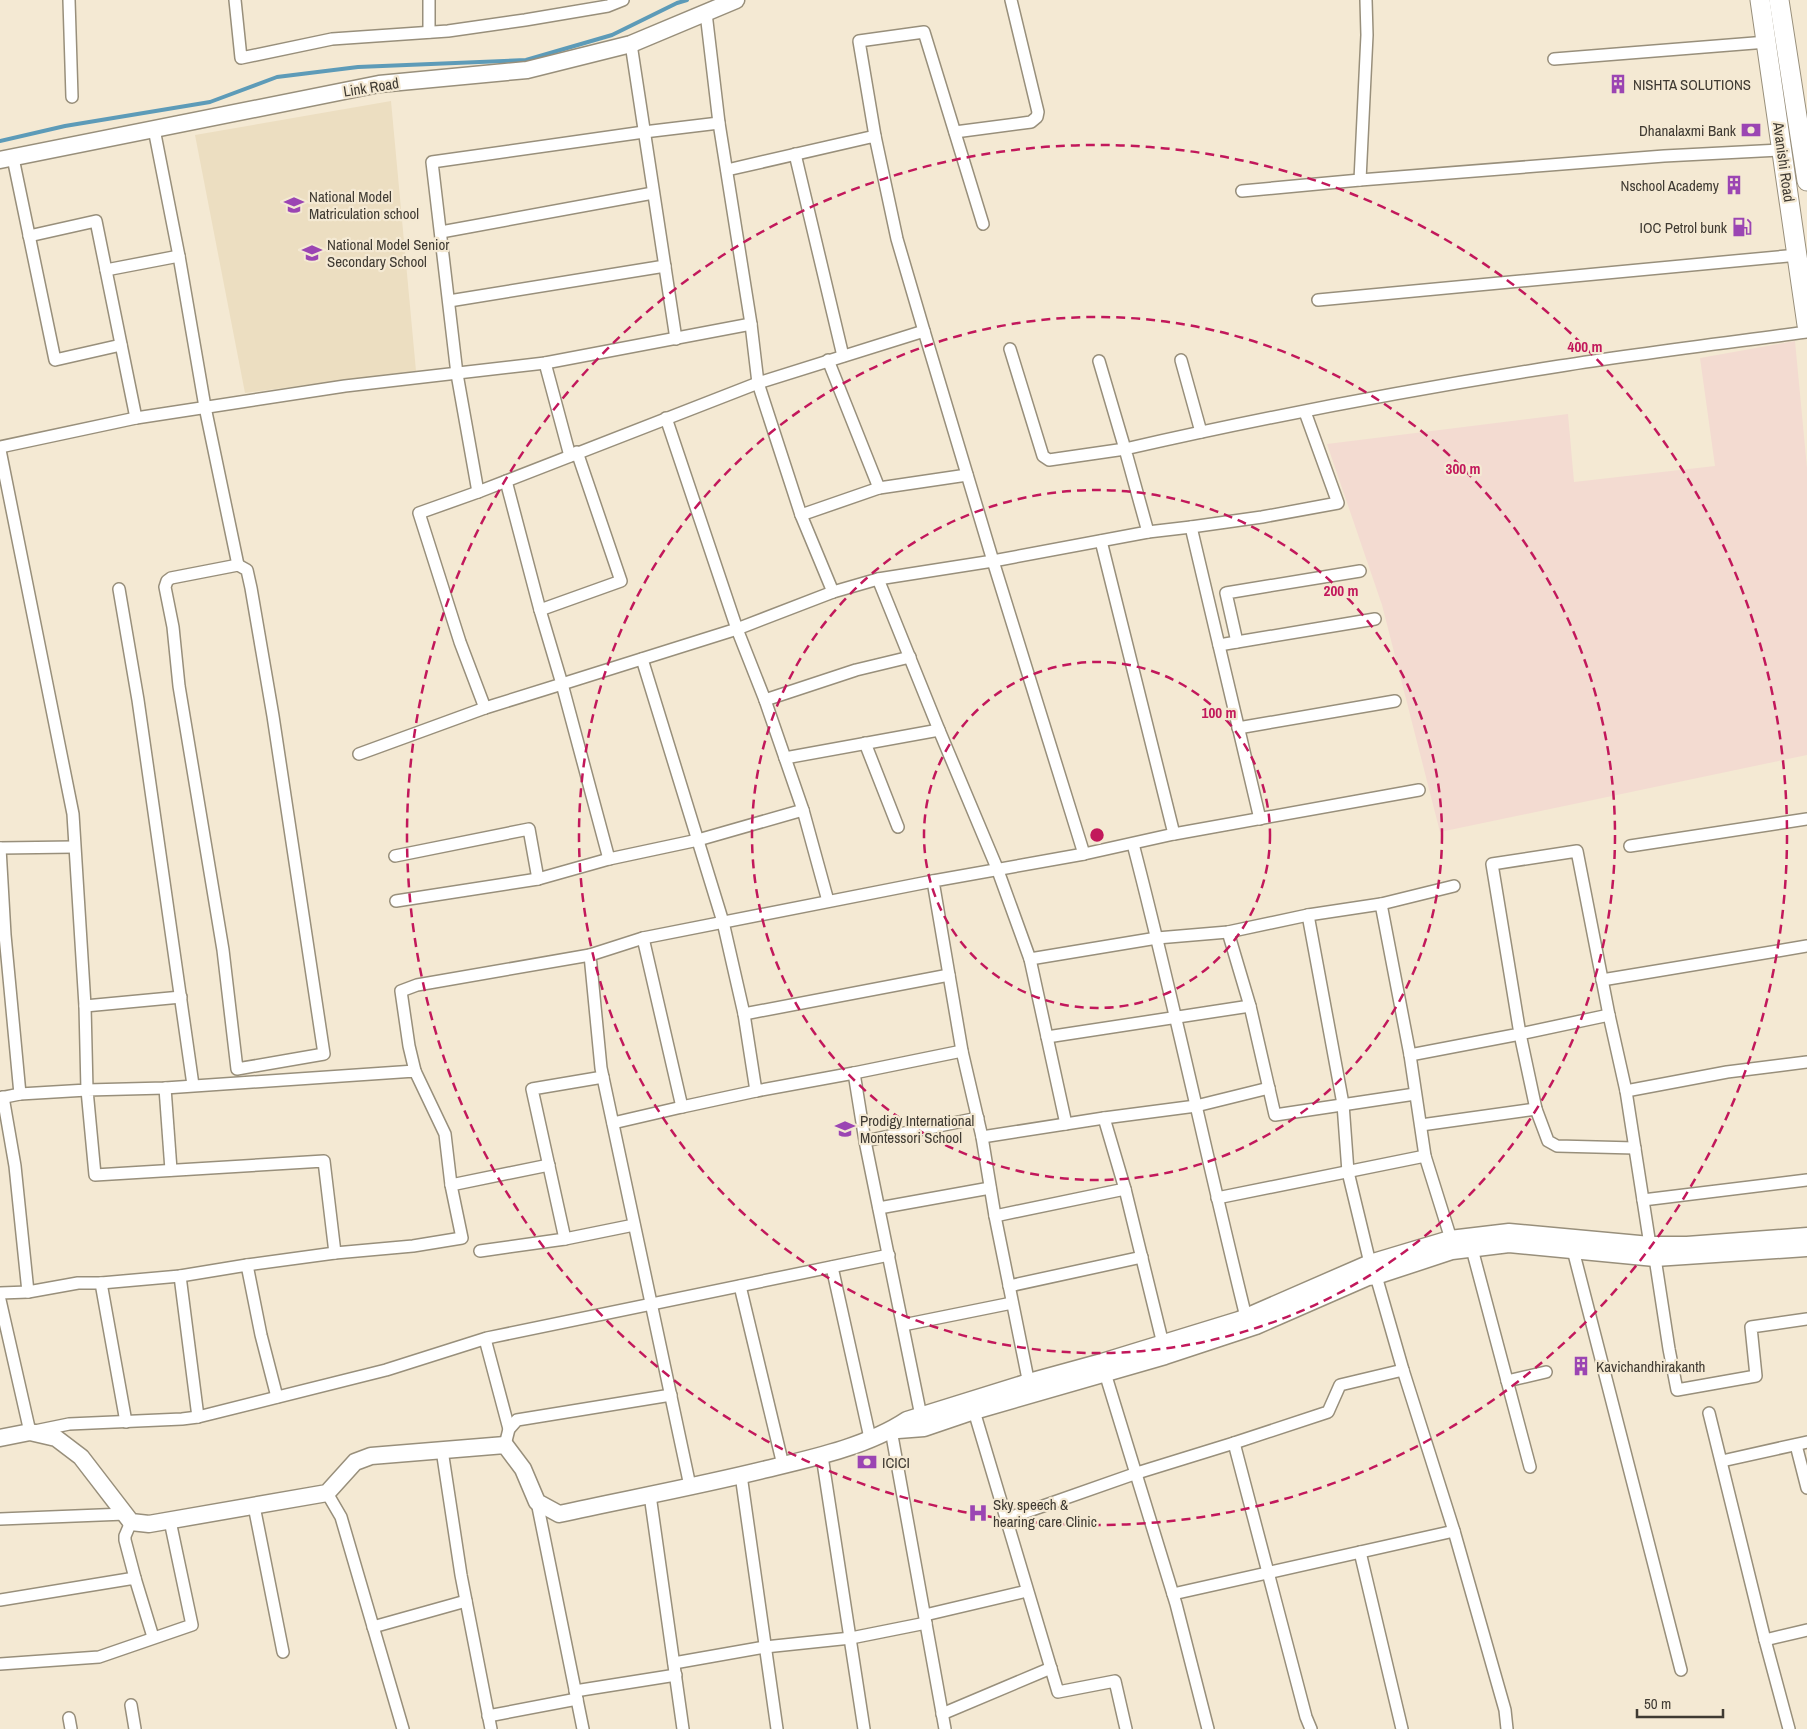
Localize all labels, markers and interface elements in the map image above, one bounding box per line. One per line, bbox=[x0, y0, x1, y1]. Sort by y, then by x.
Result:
street label: Link Road bbox=[342, 72, 400, 102]
building icon: NISHTA SOLUTIONS bbox=[1607, 73, 1629, 95]
place label: NISHTA SOLUTIONS bbox=[1633, 74, 1751, 95]
bank icon: Dhanalaxmi Bank bbox=[1740, 119, 1762, 141]
place label: Dhanalaxmi Bank bbox=[1639, 120, 1737, 141]
street label: Avanishi Road bbox=[1768, 120, 1800, 203]
building icon: Nschool Academy bbox=[1723, 174, 1745, 196]
place label: Nschool Academy bbox=[1621, 175, 1720, 196]
place label: National Model Matriculation school bbox=[309, 186, 419, 224]
school or university icon: National Model Matriculation school bbox=[283, 194, 305, 216]
fuel station icon: IOC Petrol bunk bbox=[1731, 216, 1753, 238]
place label: IOC Petrol bunk bbox=[1639, 217, 1728, 238]
place label: National Model Senior Secondary School bbox=[327, 234, 449, 272]
school or university icon: National Model Senior Secondary School bbox=[301, 242, 323, 264]
text: 400 m bbox=[1568, 336, 1602, 357]
text: 300 m bbox=[1446, 458, 1480, 479]
text: 200 m bbox=[1324, 580, 1358, 601]
text: 100 m bbox=[1202, 702, 1236, 723]
centre of rings bbox=[1088, 826, 1106, 844]
place label: Prodigy International Montessori School bbox=[860, 1110, 974, 1148]
school or university icon: Prodigy International Montessori School bbox=[834, 1118, 856, 1140]
building icon: Kavichandhirakanth bbox=[1570, 1355, 1592, 1377]
place label: Kavichandhirakanth bbox=[1596, 1356, 1705, 1377]
bank icon: ICICI bbox=[856, 1451, 878, 1473]
place label: ICICI bbox=[882, 1452, 910, 1473]
place label: Sky speech & hearing care Clinic bbox=[993, 1494, 1097, 1532]
hospital icon: Sky speech & hearing care Clinic bbox=[967, 1502, 989, 1524]
scale bar bbox=[1637, 1686, 1723, 1718]
text: 50 m bbox=[1644, 1693, 1671, 1714]

